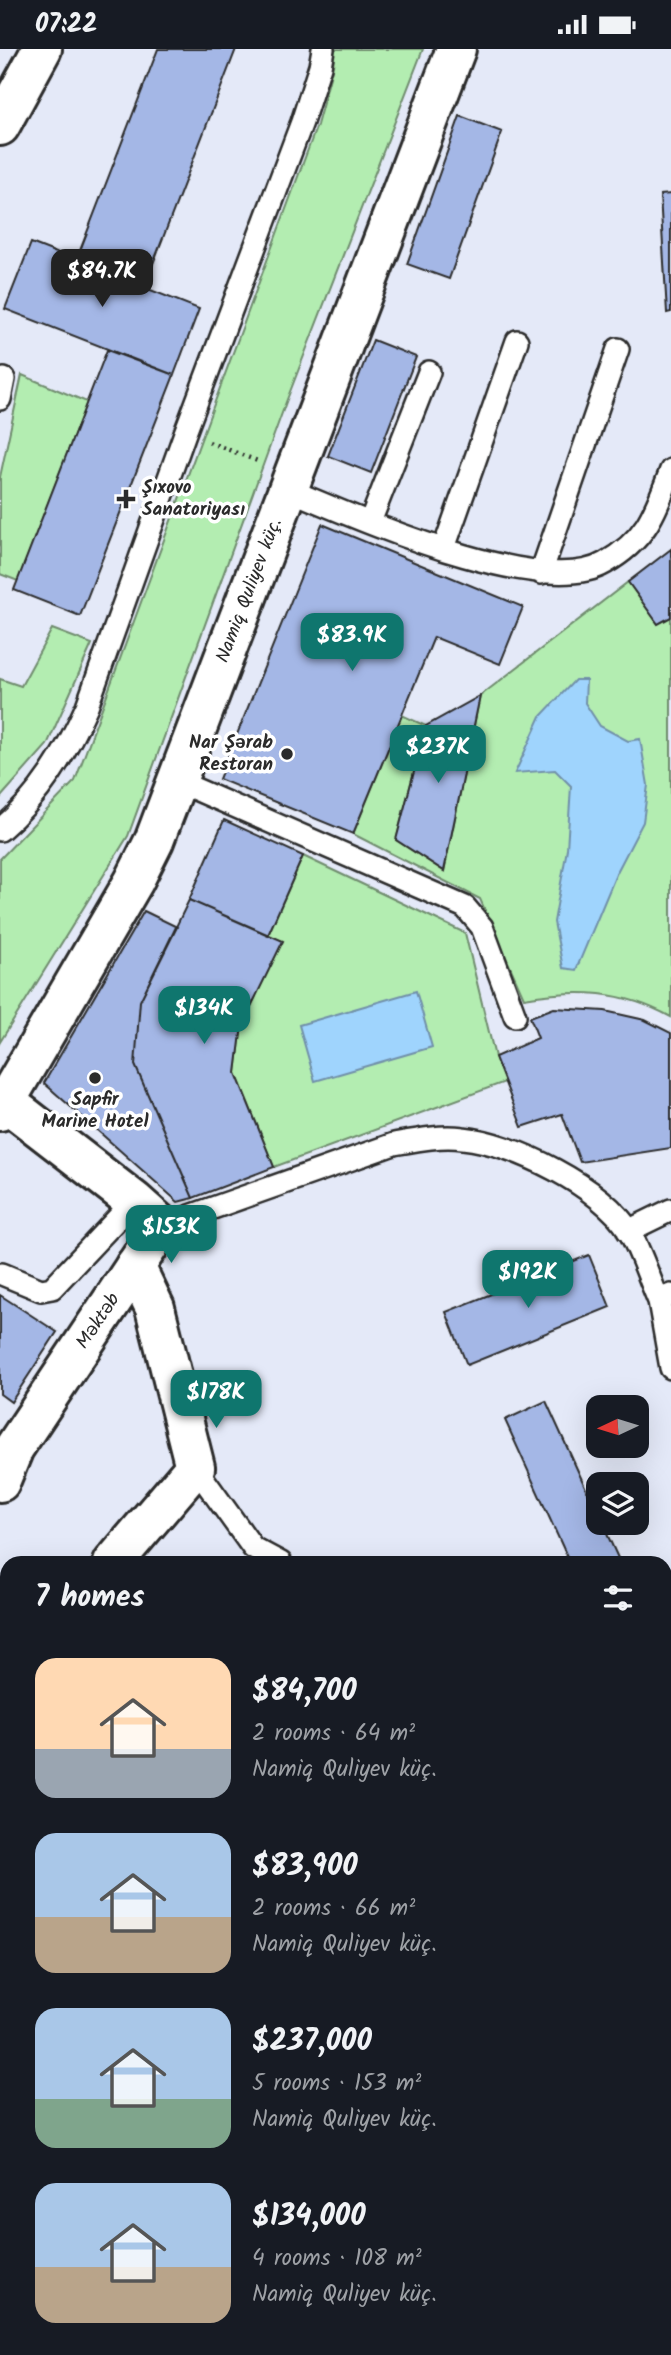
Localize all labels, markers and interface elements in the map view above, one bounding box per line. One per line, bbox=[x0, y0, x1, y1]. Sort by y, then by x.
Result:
text: 07:22 bbox=[35, 4, 97, 46]
pin: $84.7K bbox=[45, 250, 159, 309]
text: $84.7K bbox=[67, 254, 137, 290]
place label: Şıxovo Sanatoriyası bbox=[142, 473, 245, 525]
marker: Şıxovo Sanatoriyası bbox=[116, 489, 136, 509]
street label: Namiq Quliyev küç. bbox=[208, 514, 291, 667]
pin: $83.9K bbox=[295, 613, 409, 673]
text: $83.9K bbox=[317, 618, 387, 654]
pin: $237K bbox=[389, 725, 487, 785]
place label: Nar Şərab Restoran bbox=[189, 728, 273, 780]
text: $237K bbox=[406, 730, 470, 766]
marker: Nar Şərab Restoran bbox=[279, 746, 295, 762]
pin: $134K bbox=[155, 986, 253, 1046]
text: $134K bbox=[174, 991, 234, 1027]
marker: Sapfir Marine Hotel bbox=[87, 1070, 103, 1086]
place label: Sapfir Marine Hotel bbox=[42, 1085, 149, 1137]
pin: $153K bbox=[122, 1205, 220, 1265]
text: $153K bbox=[142, 1210, 200, 1246]
pin: $192K bbox=[479, 1251, 577, 1310]
text: $192K bbox=[498, 1255, 558, 1291]
street label: Məktəb bbox=[69, 1287, 128, 1356]
pin: $178K bbox=[167, 1371, 265, 1430]
text: $178K bbox=[187, 1375, 245, 1411]
north arrow bbox=[586, 1395, 649, 1458]
map controls bbox=[586, 1395, 649, 1535]
button: layers bbox=[586, 1472, 649, 1535]
text: 7 homes bbox=[35, 1574, 145, 1622]
icon: filters bbox=[599, 1579, 637, 1617]
text: $84,700 bbox=[252, 1668, 357, 1716]
icon: home bbox=[91, 1686, 175, 1770]
text: 2 rooms · 64 m² bbox=[252, 1716, 415, 1752]
text: Namiq Quliyev küç. bbox=[252, 1752, 437, 1788]
text: $83,900 bbox=[252, 1843, 358, 1891]
icon: home bbox=[91, 1861, 175, 1945]
text: 2 rooms · 66 m² bbox=[252, 1891, 415, 1927]
text: Namiq Quliyev küç. bbox=[252, 1927, 437, 1963]
text: $237,000 bbox=[252, 2018, 372, 2066]
icon: home bbox=[91, 2036, 175, 2120]
text: 5 rooms · 153 m² bbox=[252, 2066, 421, 2102]
text: Namiq Quliyev küç. bbox=[252, 2102, 437, 2138]
text: $134,000 bbox=[252, 2193, 366, 2241]
icon: home bbox=[91, 2211, 175, 2295]
text: 4 rooms · 108 m² bbox=[252, 2241, 422, 2277]
text: Namiq Quliyev küç. bbox=[252, 2277, 437, 2313]

